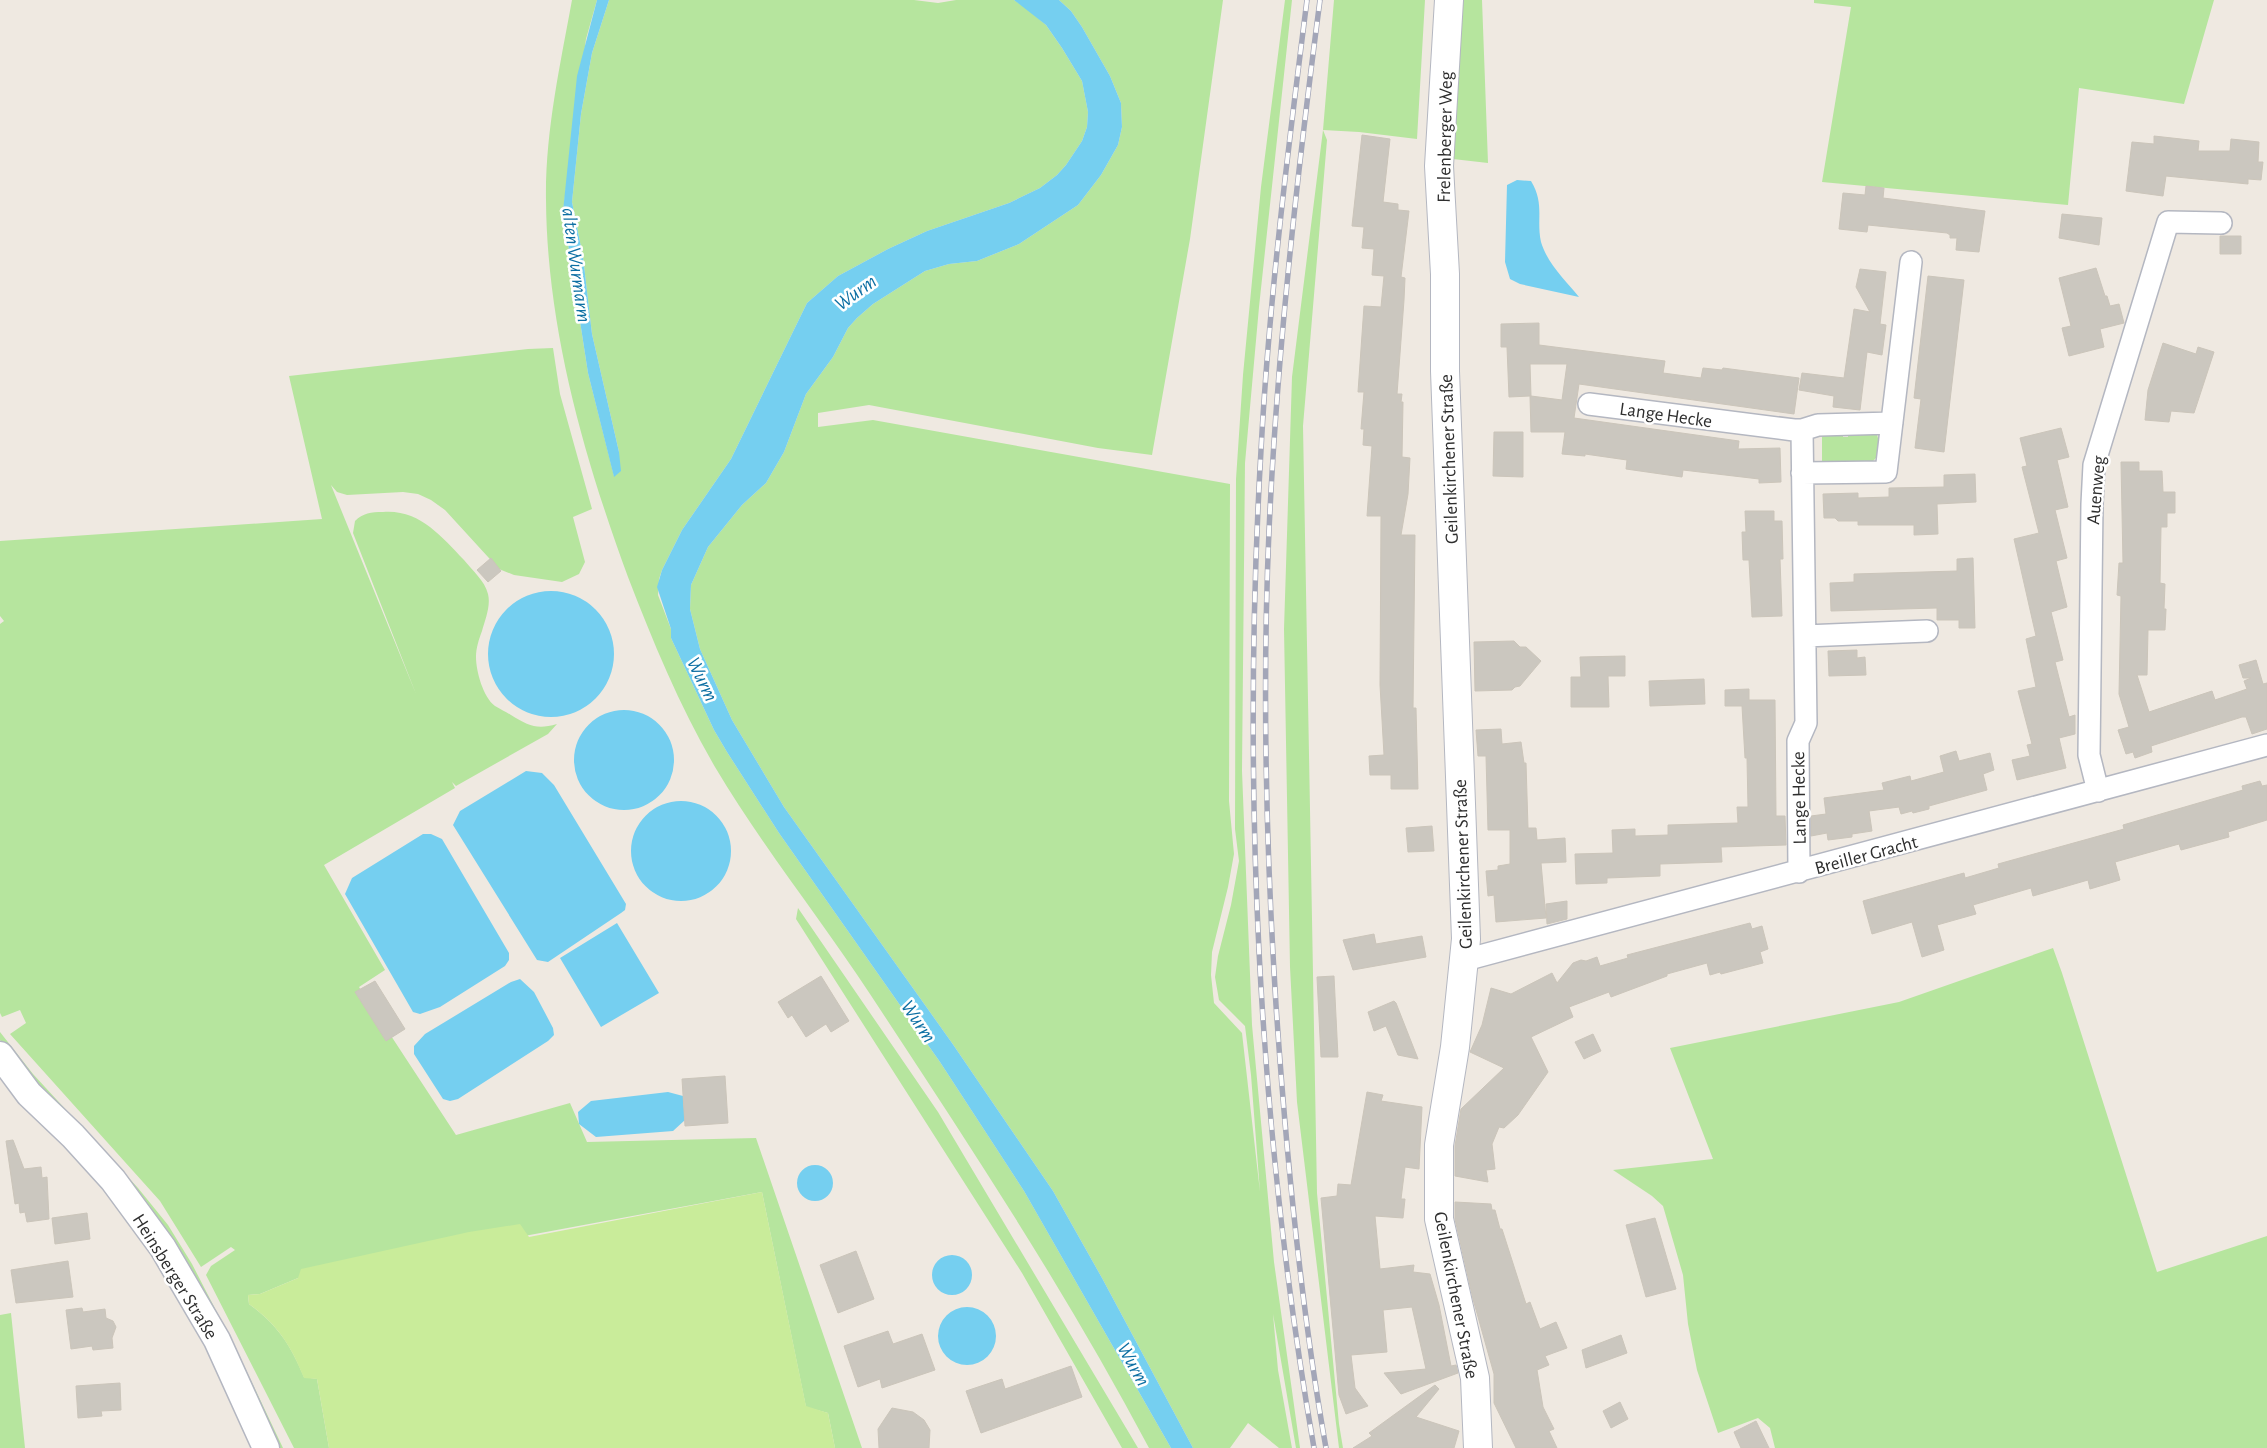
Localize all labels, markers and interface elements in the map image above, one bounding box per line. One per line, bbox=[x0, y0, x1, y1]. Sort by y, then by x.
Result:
street label: Frelenberger Weg bbox=[1435, 70, 1456, 203]
water label: alten Wurmarm bbox=[558, 206, 594, 324]
water label: Wurm bbox=[831, 271, 880, 315]
street label: Geilenkirchener Straße bbox=[1437, 374, 1462, 544]
street label: Lange Hecke bbox=[1618, 400, 1713, 431]
street label: Auenweg bbox=[2084, 454, 2109, 525]
water label: Wurm bbox=[683, 654, 721, 705]
street label: Lange Hecke bbox=[1789, 751, 1810, 845]
street label: Geilenkirchener Straße bbox=[1451, 779, 1476, 949]
street label: Breiller Gracht bbox=[1813, 833, 1920, 878]
water label: Wurm bbox=[897, 997, 939, 1046]
street label: Geilenkirchener Straße bbox=[1430, 1210, 1481, 1380]
street label: Heinsberger Straße bbox=[129, 1211, 221, 1343]
water label: Wurm bbox=[1113, 1339, 1153, 1390]

